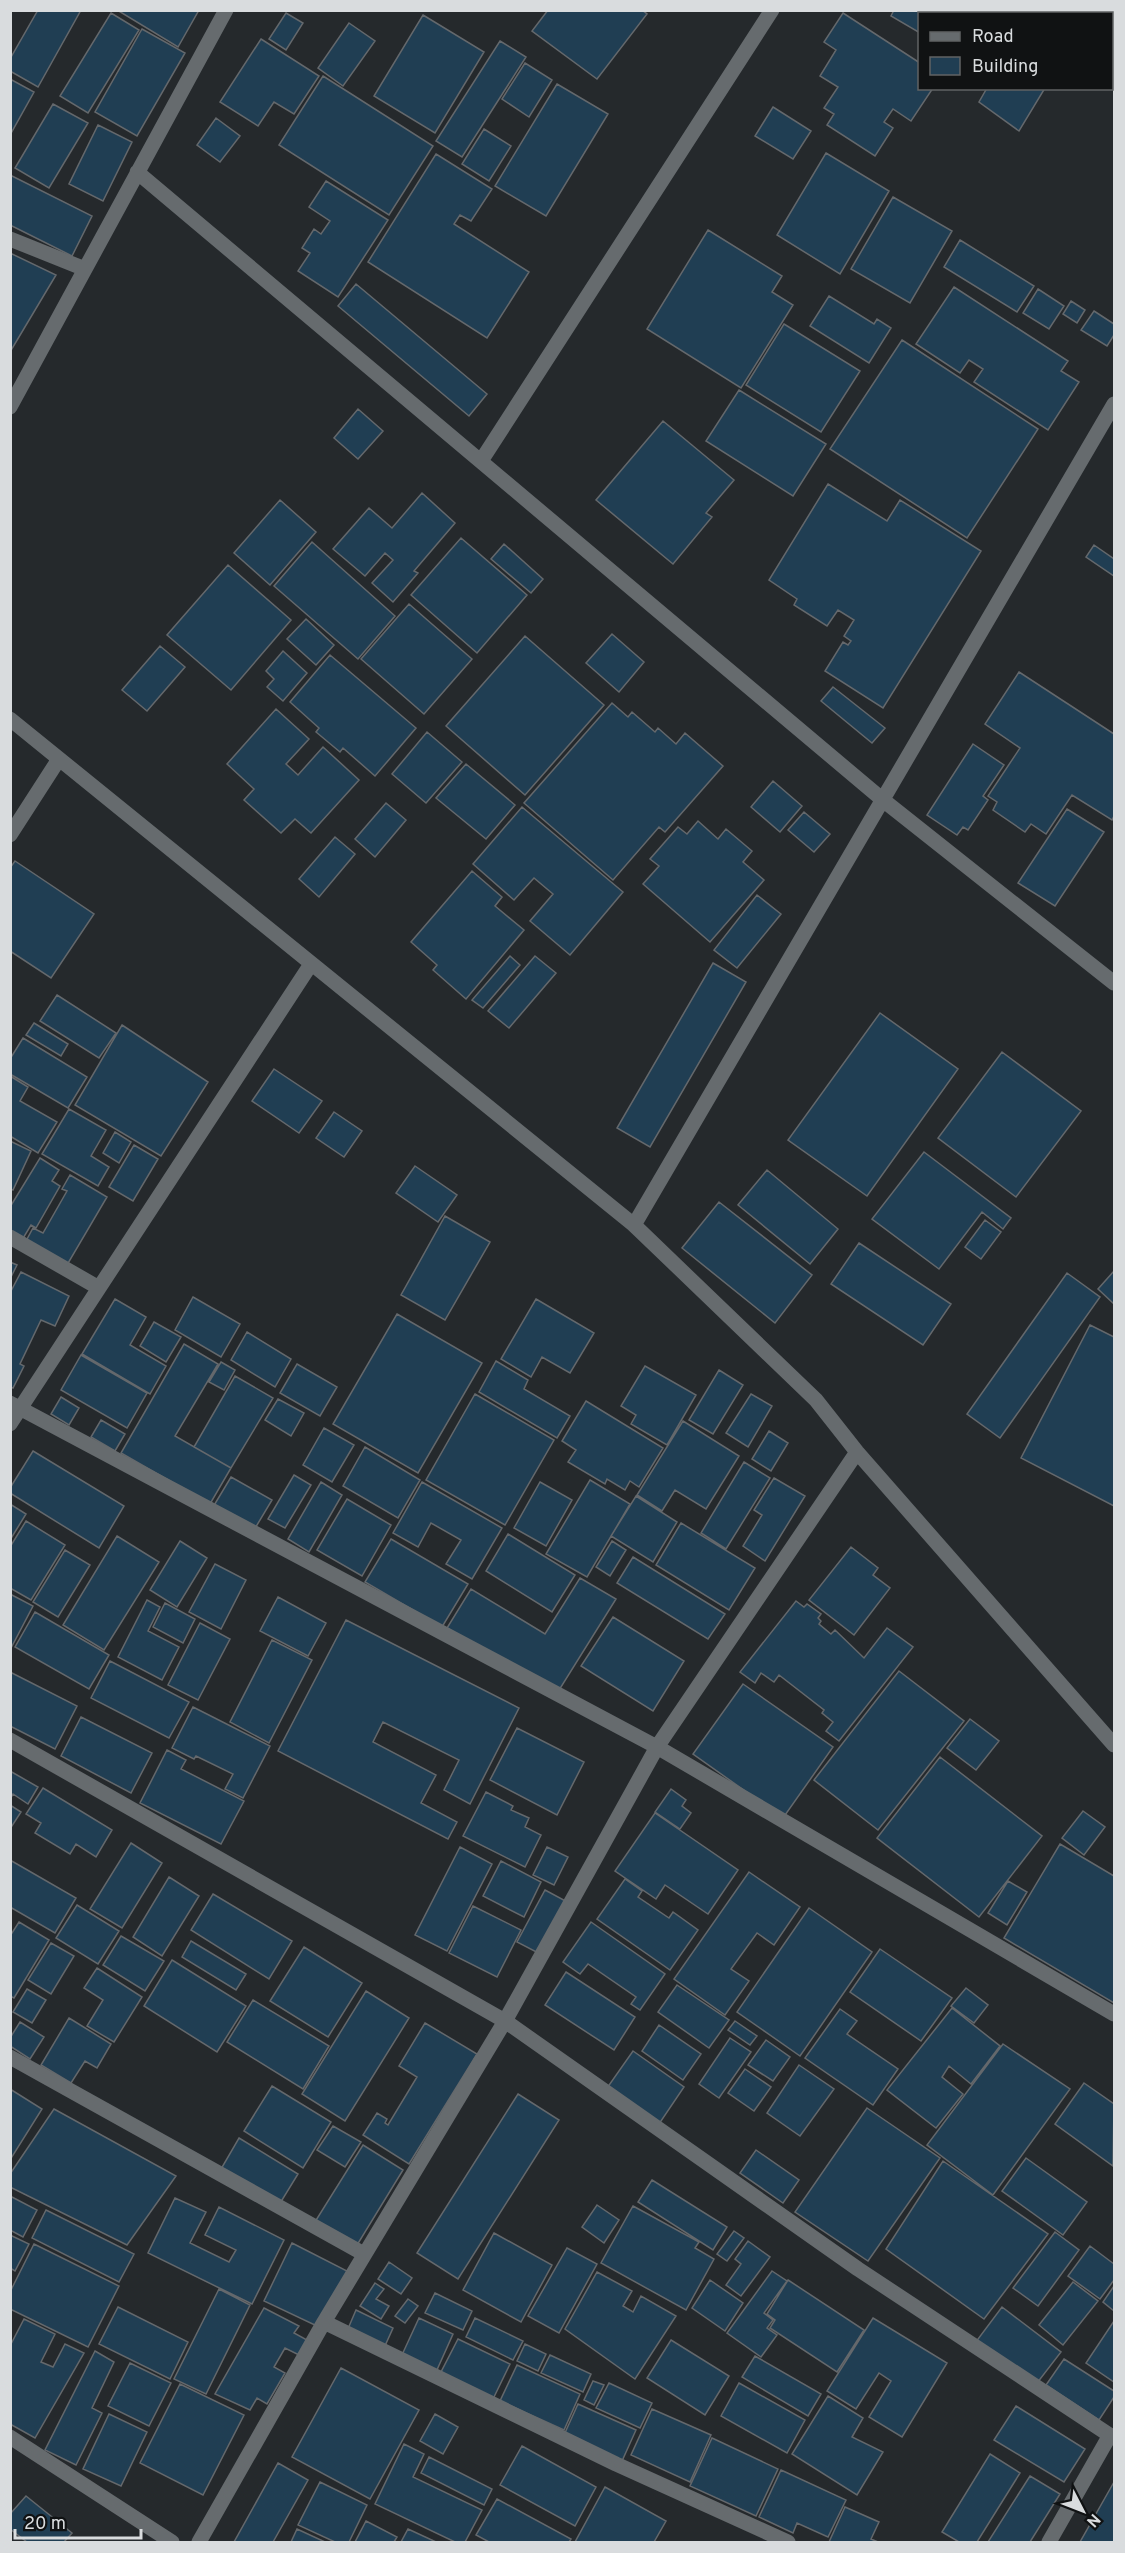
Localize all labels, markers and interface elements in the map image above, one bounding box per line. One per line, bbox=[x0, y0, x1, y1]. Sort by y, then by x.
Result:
legend bbox=[918, 12, 1113, 90]
text: Road bbox=[972, 26, 1014, 49]
text: Building bbox=[972, 56, 1038, 79]
north arrow bbox=[1053, 2481, 1113, 2541]
scale bar bbox=[15, 2502, 141, 2540]
text: N bbox=[1081, 2509, 1104, 2531]
text: 20 m bbox=[24, 2513, 66, 2536]

